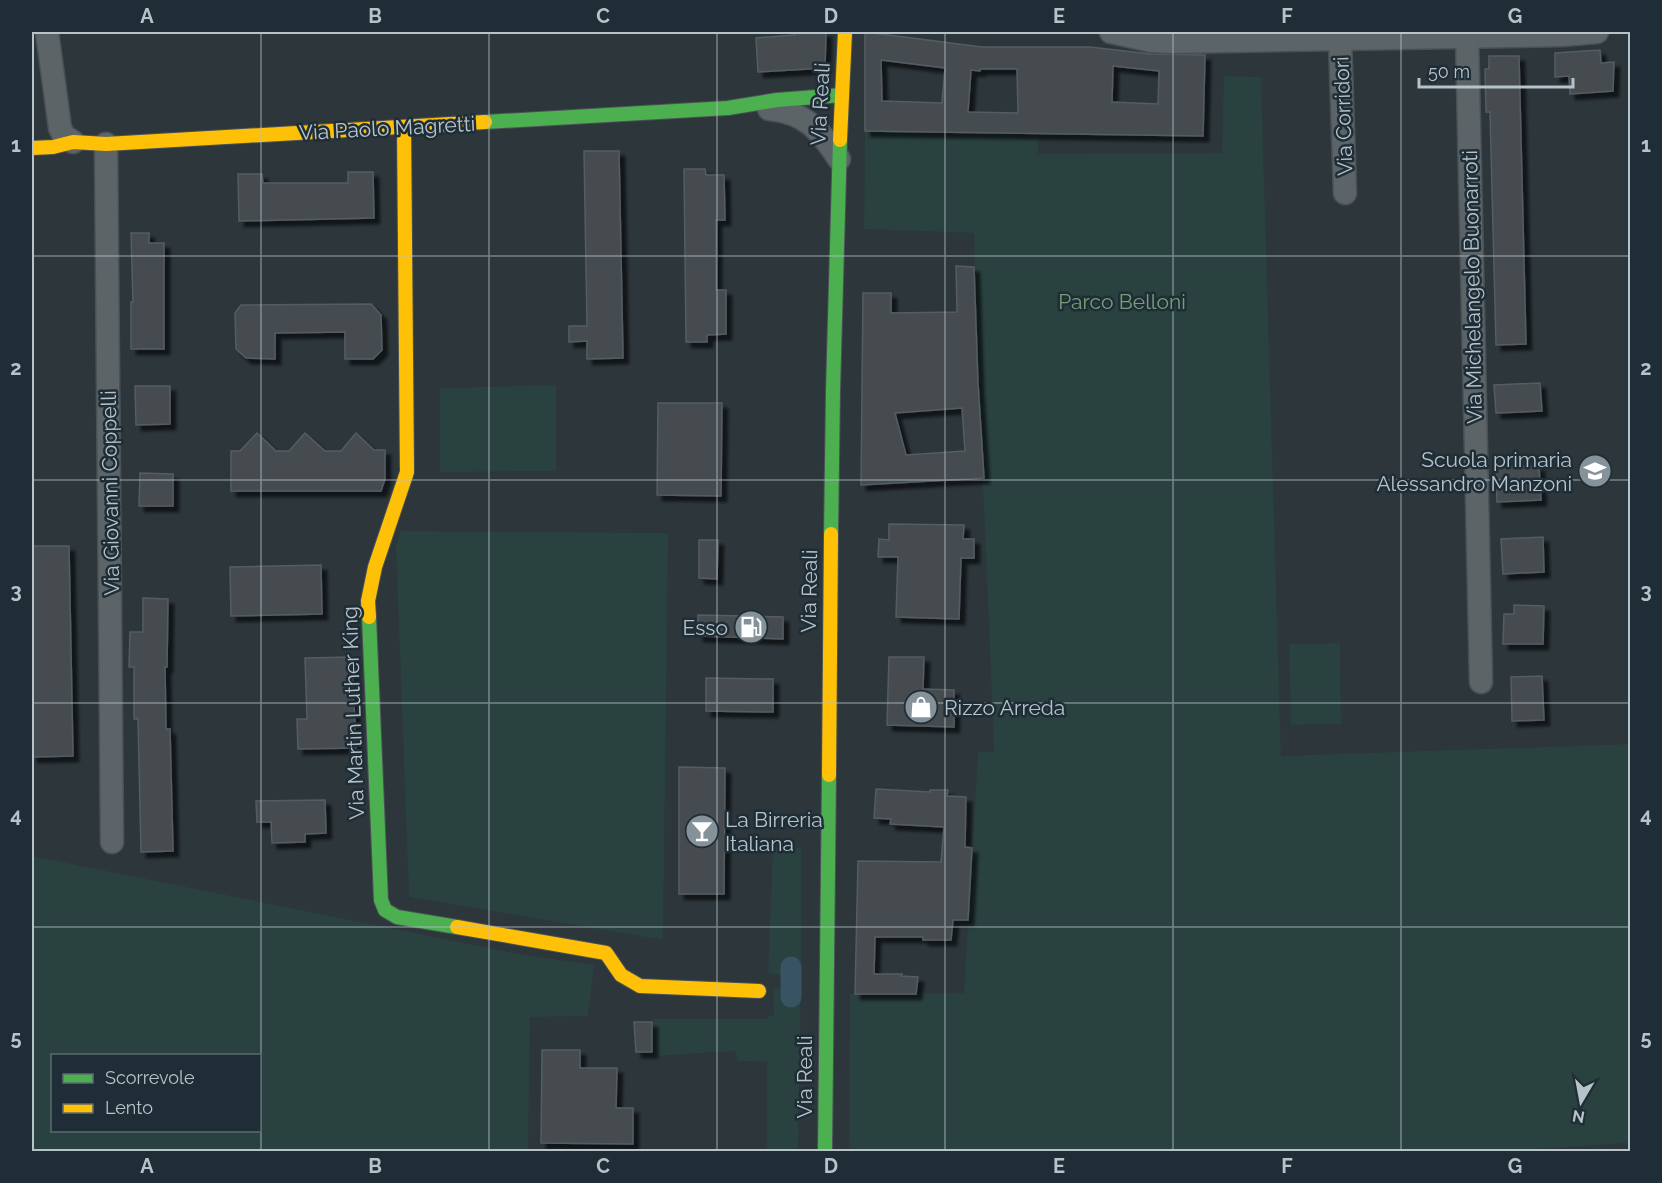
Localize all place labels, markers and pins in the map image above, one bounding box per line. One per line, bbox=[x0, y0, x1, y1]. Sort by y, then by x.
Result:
place label: Scuola primaria Alessandro Manzoni bbox=[1376, 447, 1572, 496]
school or university icon: Scuola primaria Alessandro Manzoni bbox=[1577, 453, 1613, 489]
fuel station icon: Esso bbox=[733, 609, 769, 645]
place label: Esso bbox=[682, 615, 728, 640]
shop icon: Rizzo Arreda bbox=[903, 689, 939, 725]
place label: Rizzo Arreda bbox=[944, 695, 1065, 720]
place label: La Birreria Italiana bbox=[725, 807, 823, 856]
bar icon: La Birreria Italiana bbox=[684, 813, 720, 849]

